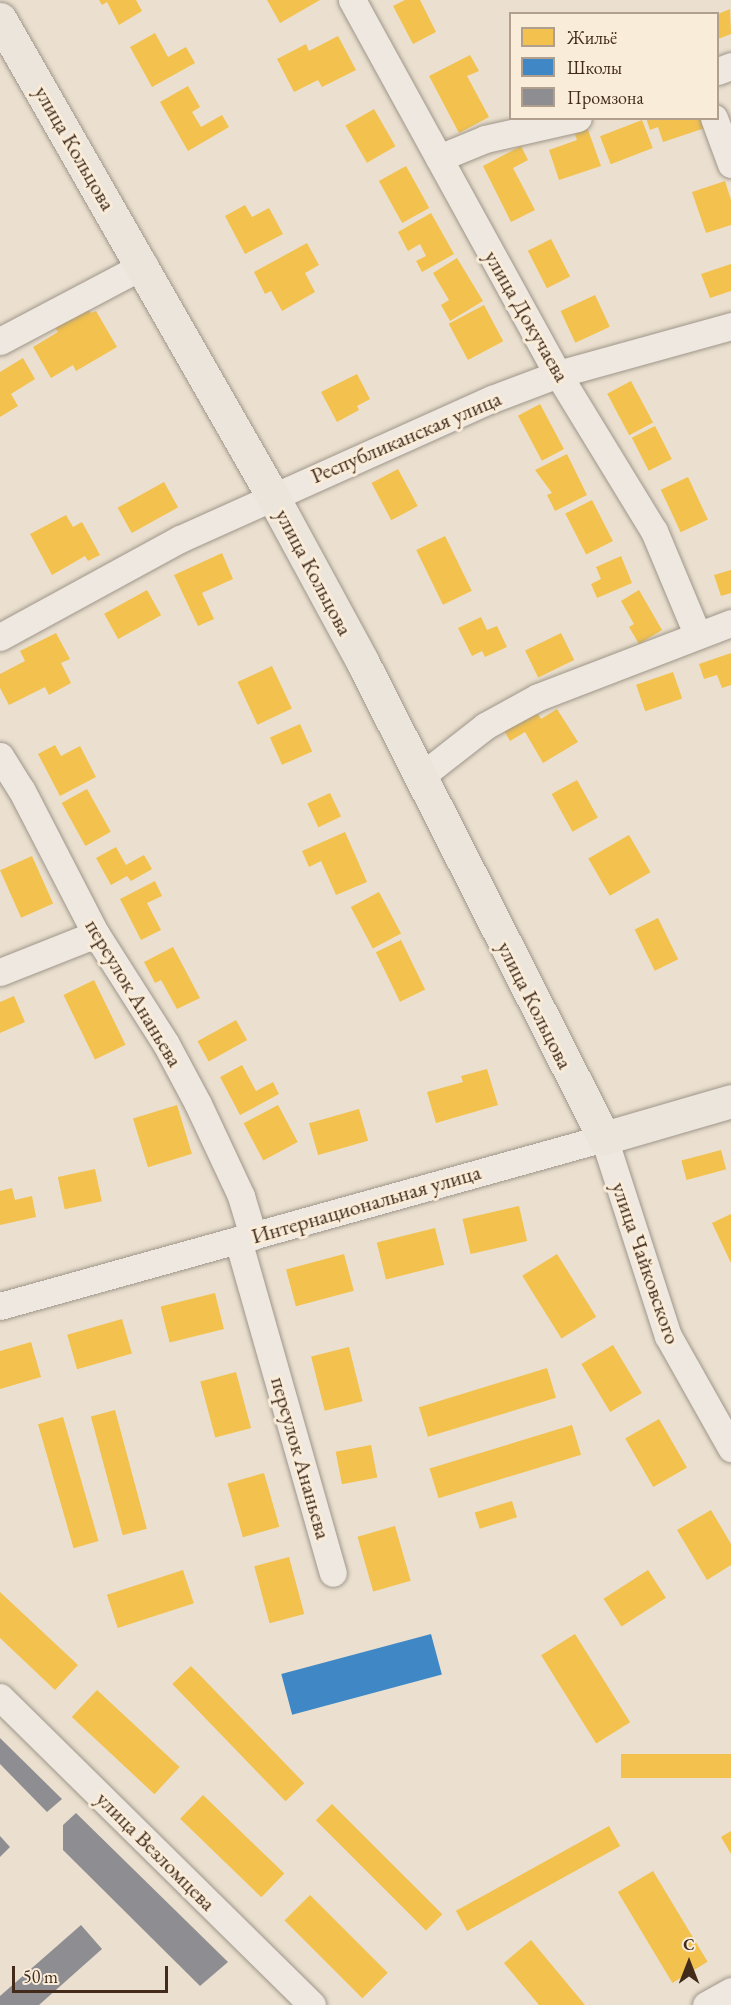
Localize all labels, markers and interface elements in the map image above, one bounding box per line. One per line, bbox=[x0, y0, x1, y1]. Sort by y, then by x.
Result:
legend bbox=[509, 12, 719, 120]
text: Жильё bbox=[567, 26, 617, 49]
text: Школы bbox=[567, 56, 622, 79]
street label: улица Кольцова bbox=[29, 81, 121, 215]
text: Промзона bbox=[567, 86, 644, 109]
street label: улица Докучаева bbox=[479, 245, 575, 387]
street label: Республиканская улица bbox=[307, 385, 505, 489]
street label: улица Кольцова bbox=[270, 504, 358, 640]
street label: переулок Ананьева bbox=[80, 914, 188, 1072]
street label: улица Кольцова bbox=[492, 937, 578, 1073]
street label: Интернациональная улица bbox=[248, 1159, 484, 1249]
street label: улица Чайковского bbox=[606, 1179, 686, 1347]
street label: переулок Ананьева bbox=[265, 1374, 337, 1542]
street label: улица Везломцева bbox=[91, 1786, 221, 1916]
north arrow bbox=[659, 1933, 719, 1993]
text: С bbox=[683, 1934, 695, 1955]
scale bar bbox=[15, 1954, 171, 1992]
text: 50 m bbox=[23, 1965, 58, 1988]

